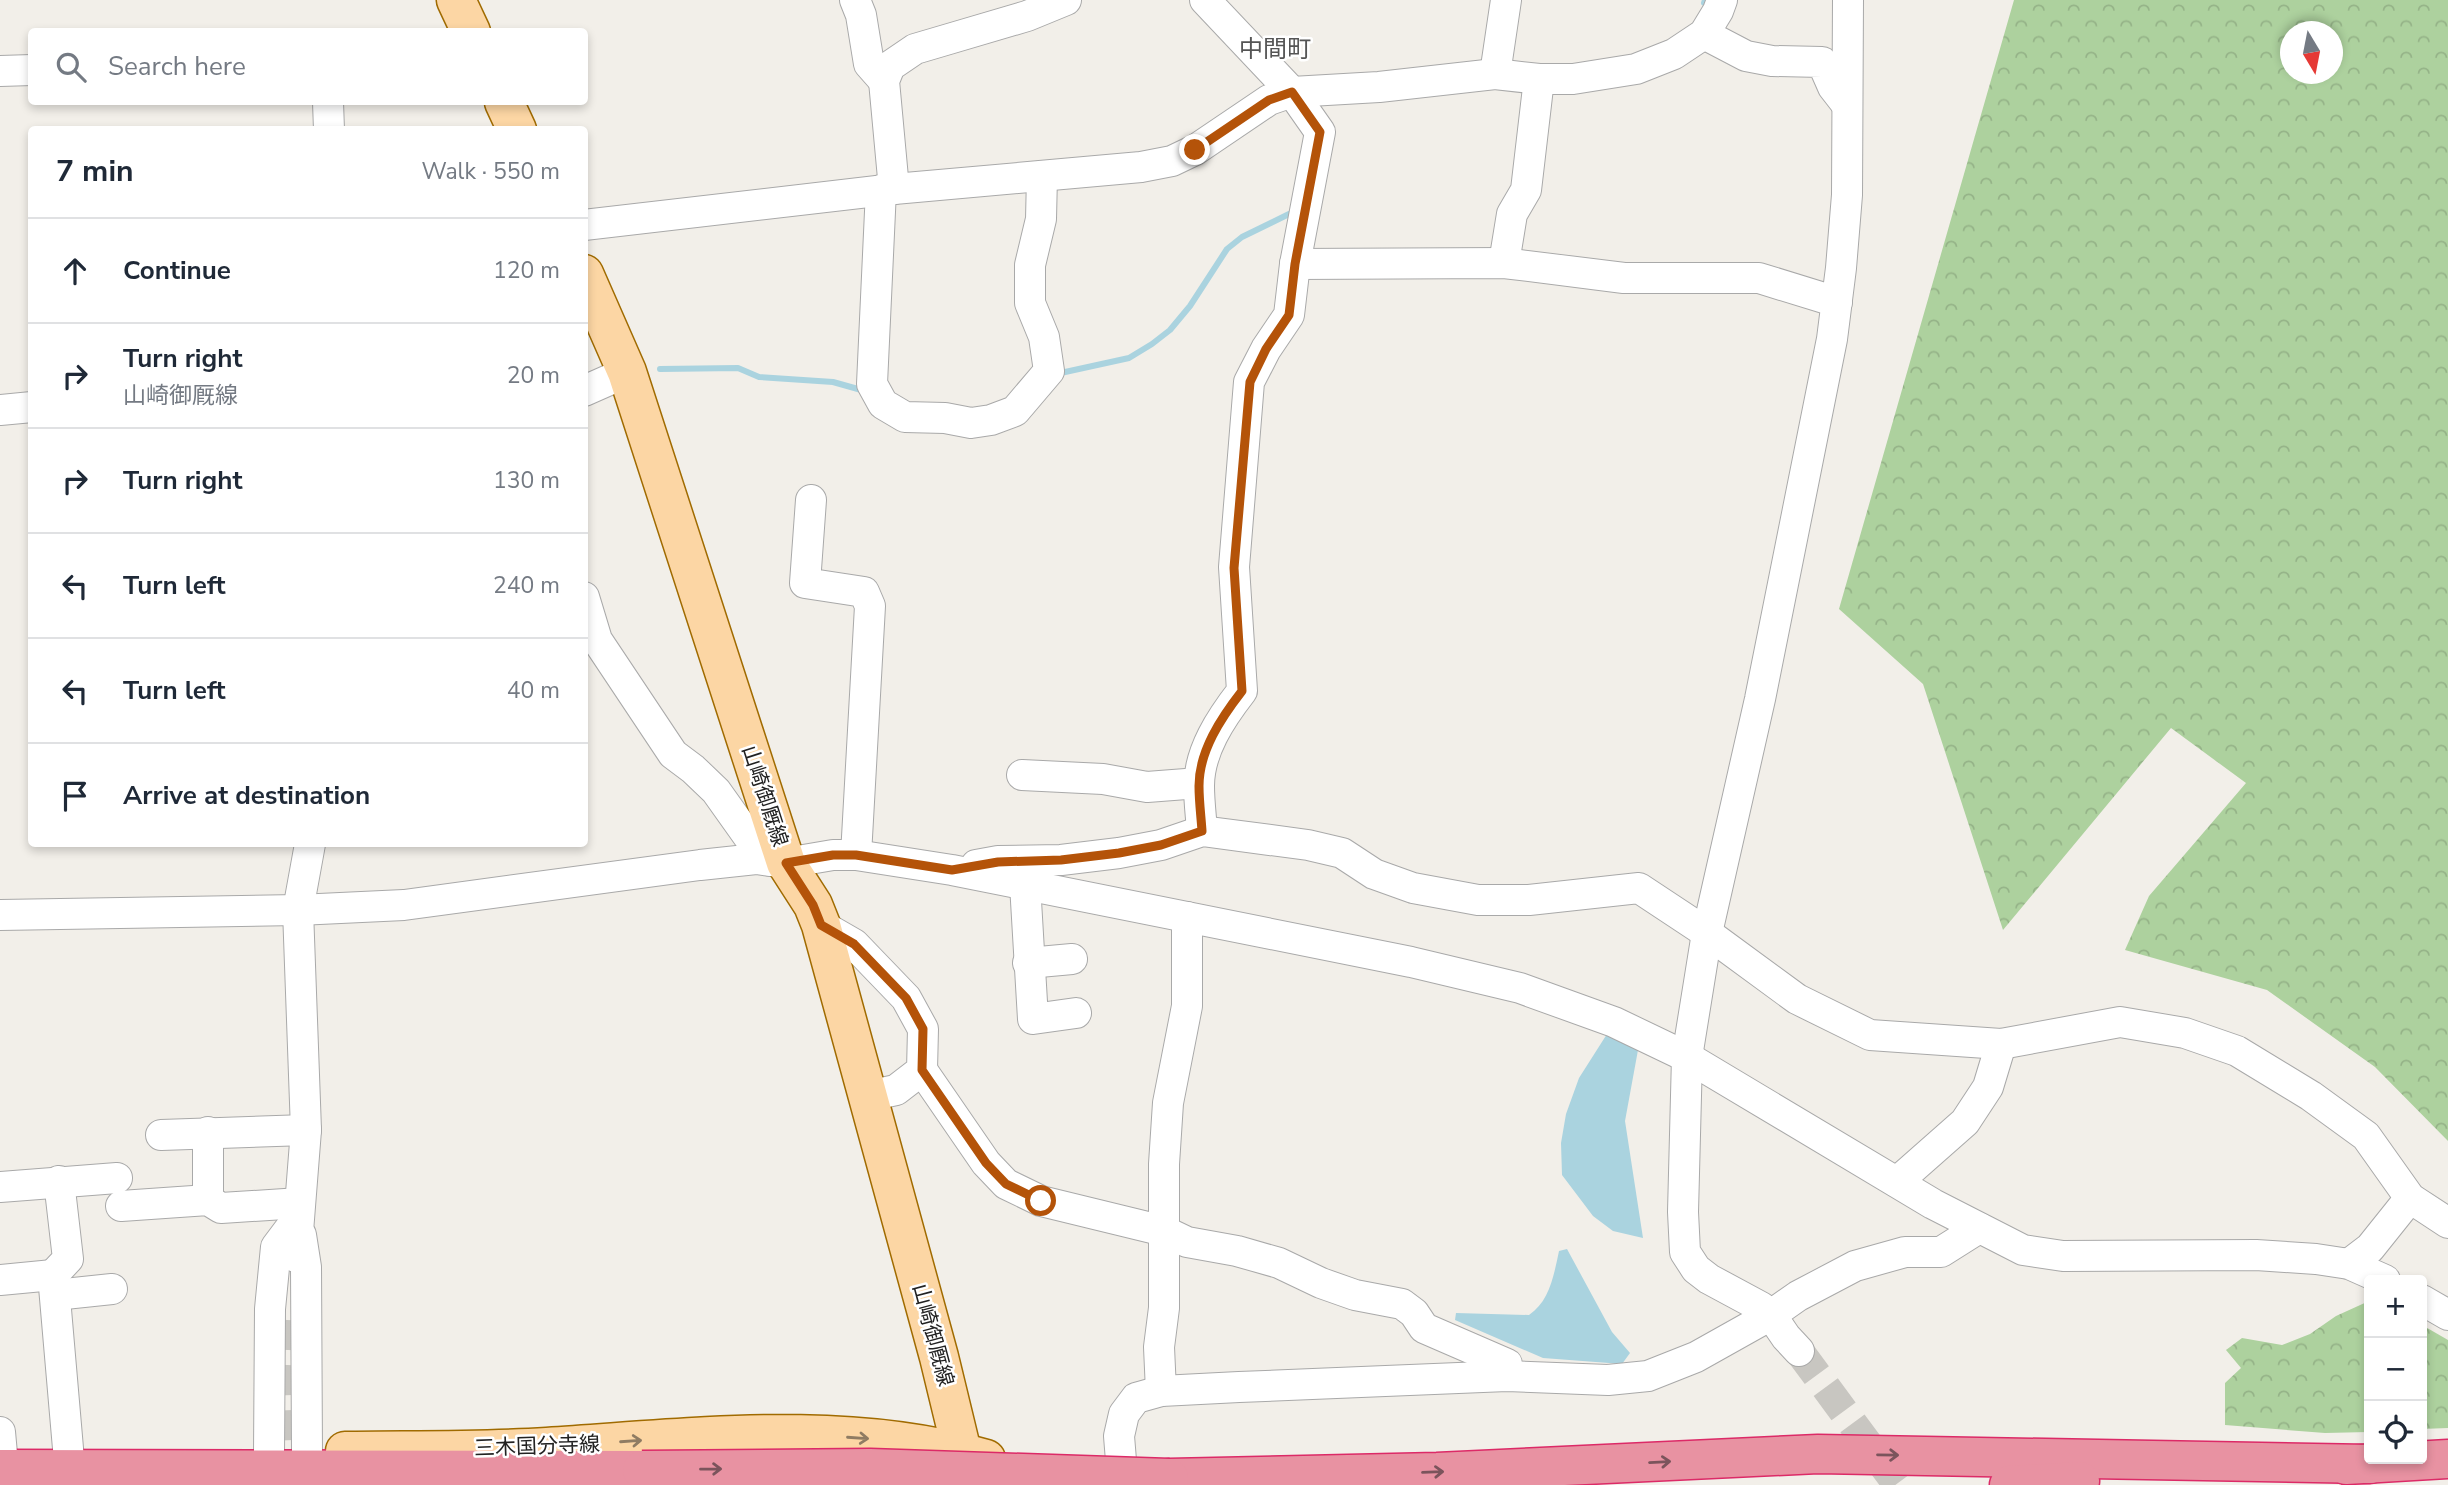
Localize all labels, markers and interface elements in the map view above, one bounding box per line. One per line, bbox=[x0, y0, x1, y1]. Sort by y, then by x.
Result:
north arrow bbox=[2280, 21, 2343, 84]
search box bbox=[28, 28, 588, 105]
district label: 中間町 bbox=[1239, 33, 1311, 65]
icon: search bbox=[52, 48, 90, 86]
text: Search here bbox=[108, 49, 246, 84]
route end bbox=[1179, 134, 1210, 165]
text: 7 min bbox=[56, 151, 134, 192]
text: Walk · 550 m bbox=[421, 156, 560, 187]
icon: ahead bbox=[56, 252, 94, 290]
text: Continue bbox=[123, 253, 231, 288]
text: 120 m bbox=[493, 255, 560, 286]
text: Turn right bbox=[123, 341, 242, 376]
icon: right bbox=[56, 357, 94, 395]
text: 20 m bbox=[507, 360, 560, 391]
text: 山崎御厩線 bbox=[123, 380, 238, 411]
icon: right bbox=[56, 462, 94, 500]
text: Turn right bbox=[123, 463, 242, 498]
text: 130 m bbox=[493, 465, 560, 496]
icon: left bbox=[56, 567, 94, 605]
text: Turn left bbox=[123, 568, 226, 603]
text: 240 m bbox=[493, 570, 560, 601]
icon: left bbox=[56, 672, 94, 710]
text: Turn left bbox=[123, 673, 226, 708]
text: 40 m bbox=[507, 675, 560, 706]
street label: 山崎御厩線 bbox=[735, 742, 795, 850]
icon: arrive bbox=[56, 777, 94, 815]
text: Arrive at destination bbox=[123, 778, 370, 813]
route start bbox=[1025, 1185, 1056, 1216]
map controls bbox=[2364, 1275, 2427, 1464]
button: + bbox=[2364, 1275, 2427, 1338]
street label: 山崎御厩線 bbox=[906, 1281, 960, 1389]
button: − bbox=[2364, 1338, 2427, 1401]
button: locate bbox=[2364, 1401, 2427, 1464]
street label: 三木国分寺線 bbox=[474, 1430, 600, 1462]
one-way arrow bbox=[847, 1432, 869, 1445]
one-way arrow bbox=[619, 1434, 642, 1447]
one-way arrow bbox=[1876, 1448, 1899, 1462]
one-way arrow bbox=[1648, 1455, 1671, 1468]
one-way arrow bbox=[699, 1463, 722, 1476]
one-way arrow bbox=[1421, 1465, 1444, 1478]

